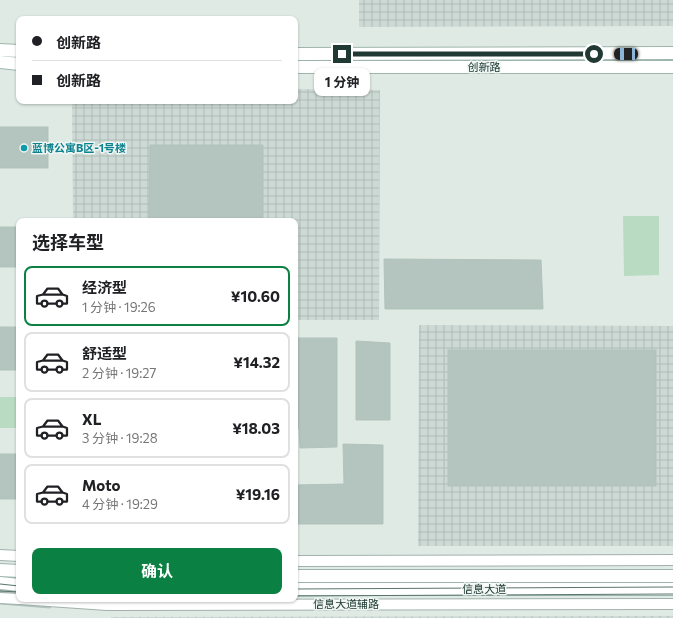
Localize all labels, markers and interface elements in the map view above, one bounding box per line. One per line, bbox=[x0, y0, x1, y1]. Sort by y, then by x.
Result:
text: 创新路 bbox=[56, 33, 101, 51]
route end bbox=[333, 45, 351, 63]
route start bbox=[585, 45, 603, 63]
car bbox=[614, 48, 638, 60]
street label: 创新路 bbox=[468, 60, 501, 73]
callout: 1 分钟 bbox=[314, 68, 370, 96]
text: 创新路 bbox=[56, 71, 101, 89]
text: 1 分钟 bbox=[325, 74, 359, 90]
place label: 蓝博公寓B区-1号楼 bbox=[32, 141, 126, 154]
marker: 蓝博公寓B区-1号楼 bbox=[19, 143, 29, 153]
text: 选择车型 bbox=[32, 231, 104, 253]
icon: car bbox=[34, 278, 70, 314]
text: 经济型 bbox=[82, 278, 127, 296]
text: ¥10.60 bbox=[231, 287, 280, 305]
text: 1 分钟 · 19:26 bbox=[82, 299, 156, 315]
icon: car bbox=[34, 344, 70, 380]
text: 舒适型 bbox=[82, 344, 127, 362]
text: ¥14.32 bbox=[233, 353, 280, 371]
text: 2 分钟 · 19:27 bbox=[82, 365, 156, 381]
icon: car bbox=[34, 410, 70, 446]
text: XL bbox=[82, 410, 101, 428]
text: ¥18.03 bbox=[232, 419, 280, 437]
text: 3 分钟 · 19:28 bbox=[82, 430, 158, 446]
icon: car bbox=[34, 476, 70, 512]
text: Moto bbox=[82, 476, 121, 494]
text: ¥19.16 bbox=[236, 485, 280, 503]
text: 4 分钟 · 19:29 bbox=[82, 496, 158, 512]
button: 确认 bbox=[32, 548, 282, 594]
street label: 信息大道 bbox=[462, 582, 506, 595]
street label: 信息大道辅路 bbox=[313, 597, 379, 610]

